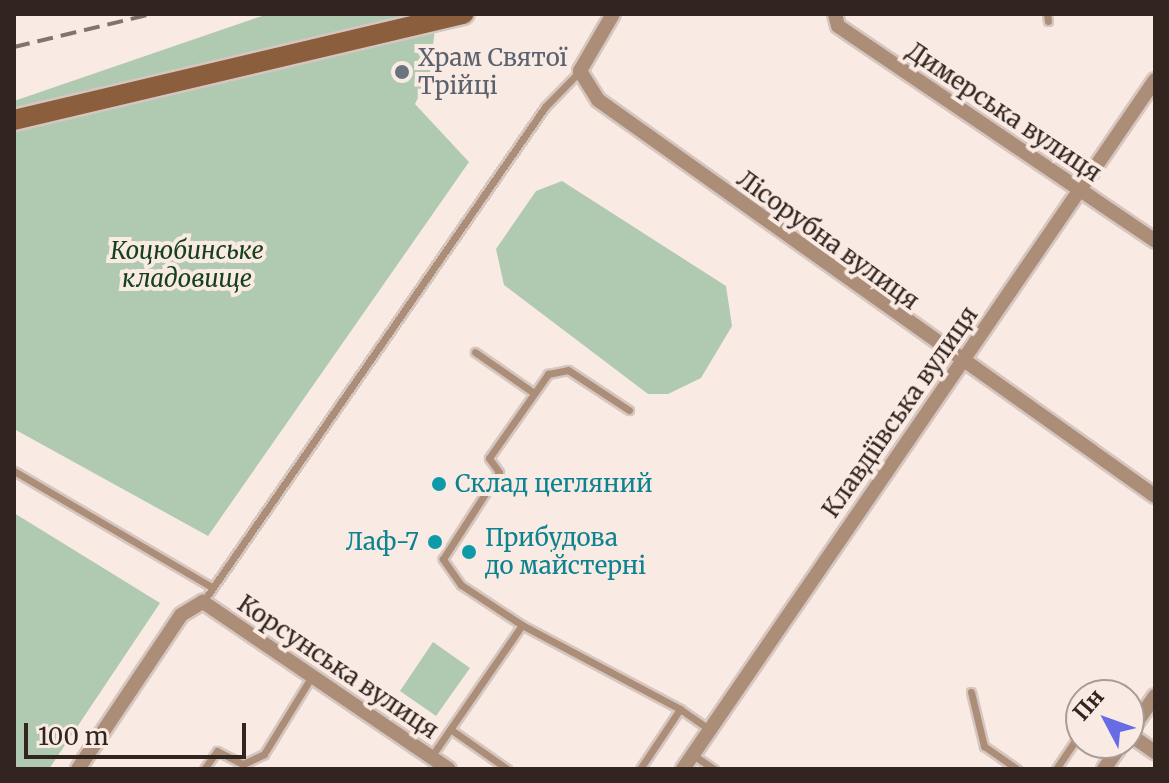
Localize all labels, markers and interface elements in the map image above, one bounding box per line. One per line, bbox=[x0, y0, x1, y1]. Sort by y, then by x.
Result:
street label: Димерська вулиця bbox=[901, 36, 1107, 188]
place label: Храм Святої Трійці bbox=[418, 44, 567, 100]
marker: Храм Святої Трійці bbox=[393, 63, 411, 81]
street label: Лісорубна вулиця bbox=[732, 164, 924, 316]
park label: Коцюбинське кладовище bbox=[110, 237, 264, 293]
street label: Клавдіївська вулиця bbox=[816, 301, 984, 523]
place label: Склад цегляний bbox=[455, 470, 653, 498]
marker: Склад цегляний bbox=[430, 475, 448, 493]
place label: Прибудова до майстерні bbox=[485, 524, 646, 580]
place label: Лаф-7 bbox=[346, 528, 419, 556]
marker: Лаф-7 bbox=[426, 533, 444, 551]
marker: Прибудова до майстерні bbox=[460, 543, 478, 561]
street label: Корсунська вулиця bbox=[232, 589, 444, 745]
north arrow bbox=[1065, 679, 1145, 759]
text: Пн bbox=[1067, 683, 1110, 726]
scale bar bbox=[28, 707, 250, 757]
text: 100 m bbox=[38, 721, 108, 752]

